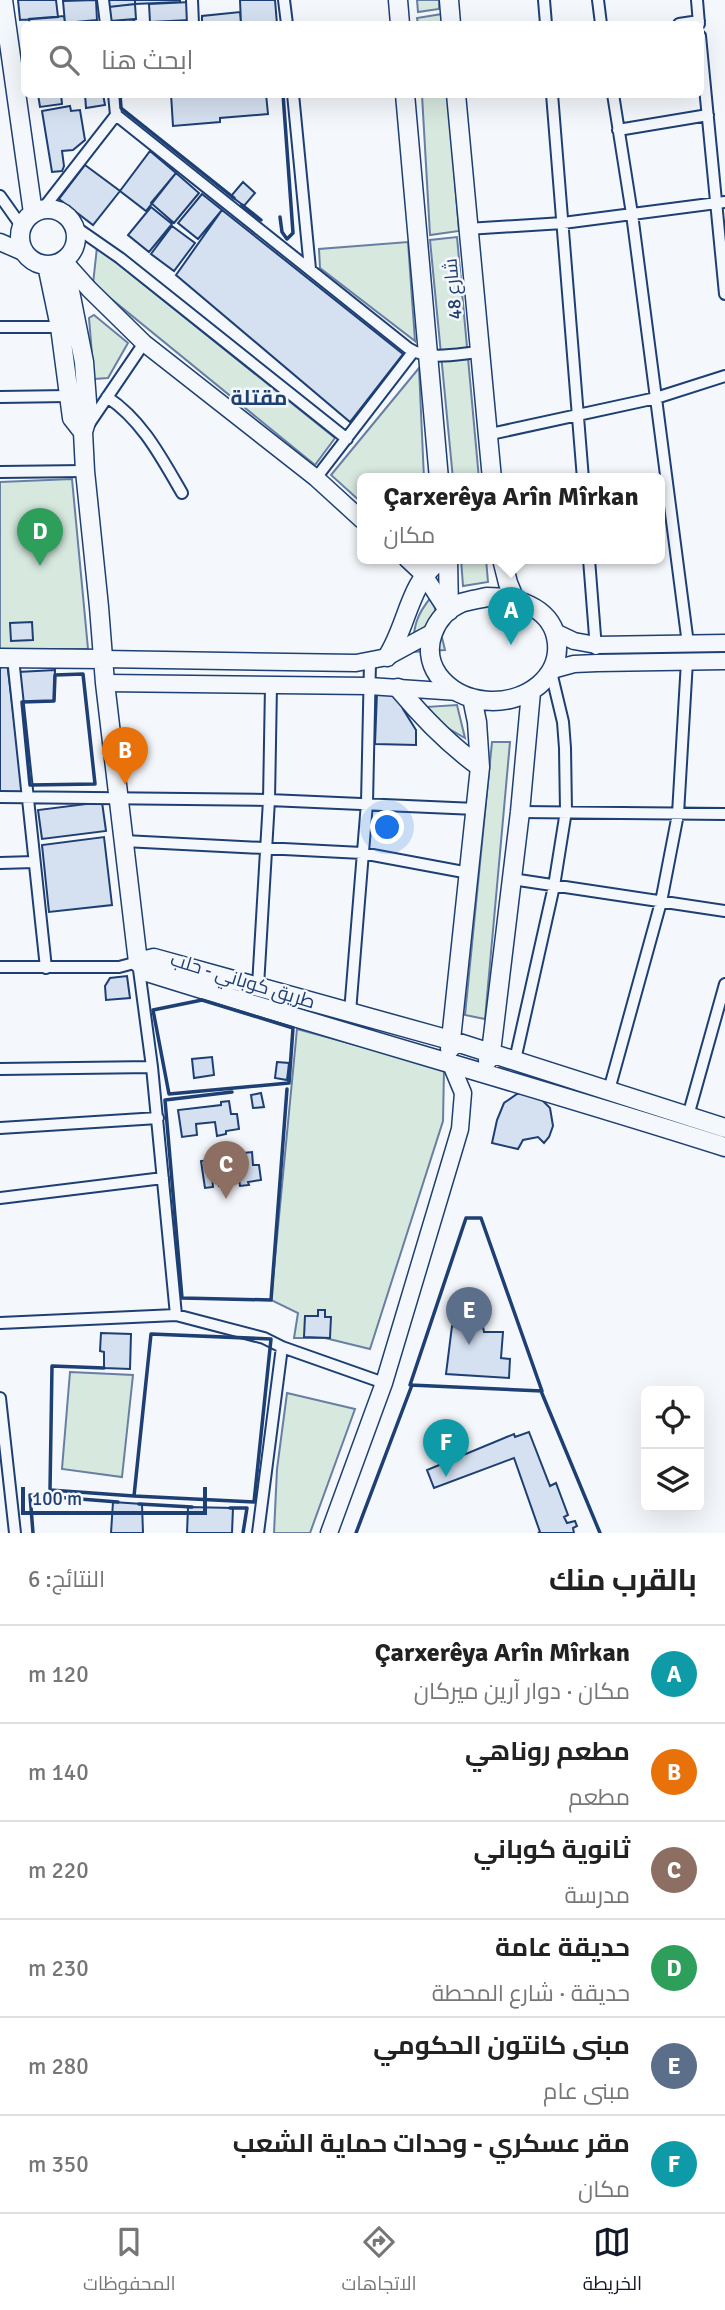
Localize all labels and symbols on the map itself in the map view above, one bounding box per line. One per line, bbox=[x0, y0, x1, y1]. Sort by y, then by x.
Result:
street label: 48 شارع bbox=[438, 257, 469, 321]
district label: مقتلة bbox=[231, 385, 288, 411]
pin: D bbox=[17, 508, 63, 566]
pin: A bbox=[488, 587, 534, 645]
pin: B bbox=[102, 727, 148, 785]
your location bbox=[370, 810, 404, 844]
street label: طريق كوباني - حلب bbox=[167, 948, 318, 1016]
pin: C bbox=[203, 1141, 249, 1199]
pin: E bbox=[446, 1287, 492, 1345]
pin: F bbox=[423, 1419, 469, 1477]
scale bar bbox=[21, 1484, 206, 1516]

